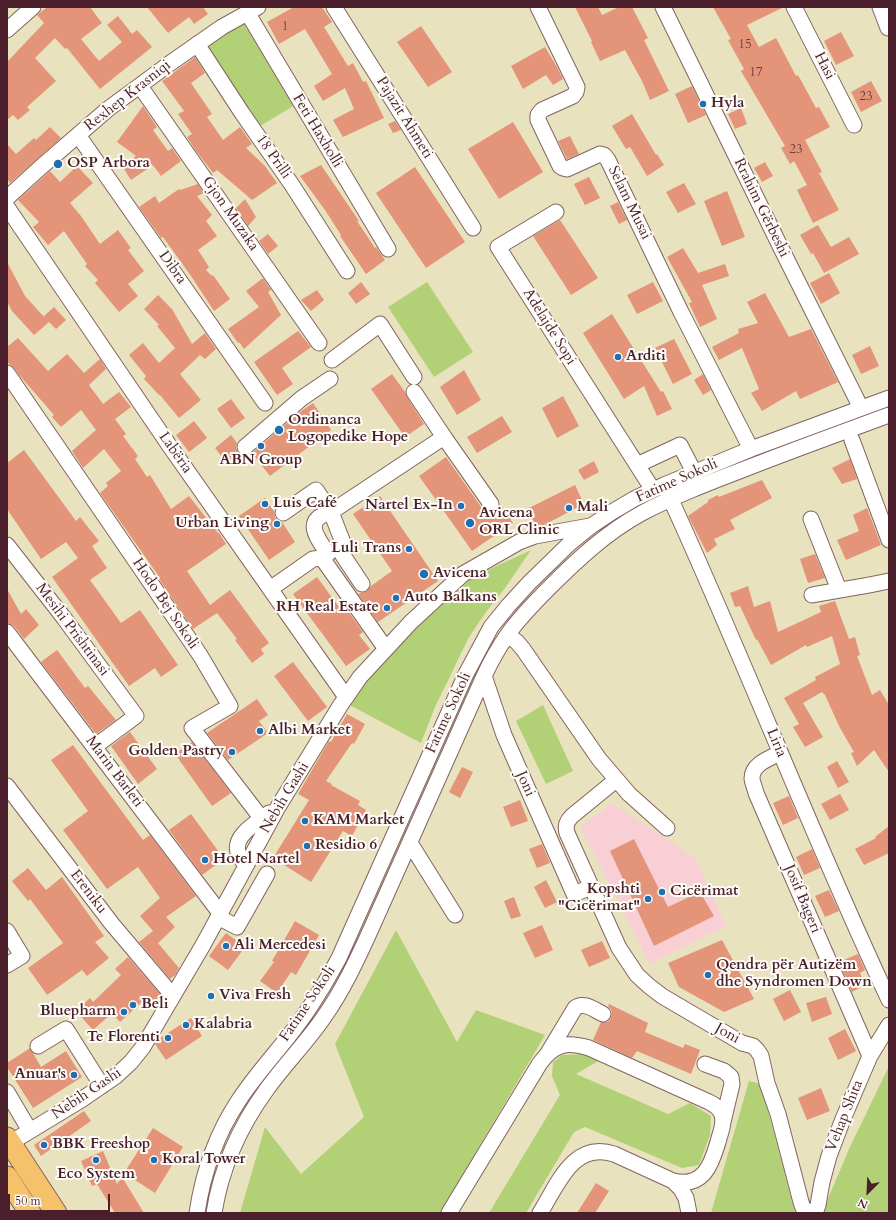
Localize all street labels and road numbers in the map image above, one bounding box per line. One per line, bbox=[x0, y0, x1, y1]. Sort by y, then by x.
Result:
street label: Hasi bbox=[810, 49, 838, 83]
street label: Rexhep Krasniqi bbox=[81, 57, 175, 135]
street label: Pajazit Ahmeti bbox=[372, 74, 436, 162]
street label: Feti Haxholli bbox=[288, 91, 346, 171]
street label: 18 Prilli bbox=[251, 131, 295, 183]
street label: Rrahim Gërbeshi bbox=[729, 156, 793, 260]
street label: Selam Musai bbox=[604, 163, 654, 243]
street label: Gjon Muzaka bbox=[198, 173, 262, 255]
street label: Dibra bbox=[154, 248, 190, 288]
street label: Adelajde Sopi bbox=[518, 285, 580, 369]
street label: Labëria bbox=[154, 429, 196, 477]
street label: Fatime Sokoli bbox=[633, 455, 721, 507]
street label: Hodo Bej Sokoli bbox=[128, 555, 202, 653]
street label: Mesihi Prishtinasi bbox=[31, 580, 113, 680]
street label: Fatime Sokoli bbox=[422, 670, 476, 756]
street label: Liria bbox=[762, 726, 790, 760]
street label: Marin Barleti bbox=[81, 733, 147, 811]
street label: Nebih Gashi bbox=[257, 759, 313, 837]
street label: Joni bbox=[512, 768, 538, 800]
street label: Josif Bageri bbox=[780, 862, 824, 936]
street label: Ereniku bbox=[66, 866, 110, 918]
street label: Fatime Sokoli bbox=[276, 963, 340, 1045]
street label: Joni bbox=[711, 1020, 743, 1048]
street label: Nebih Gashi bbox=[49, 1064, 125, 1124]
street label: Vehap Shita bbox=[822, 1078, 868, 1154]

